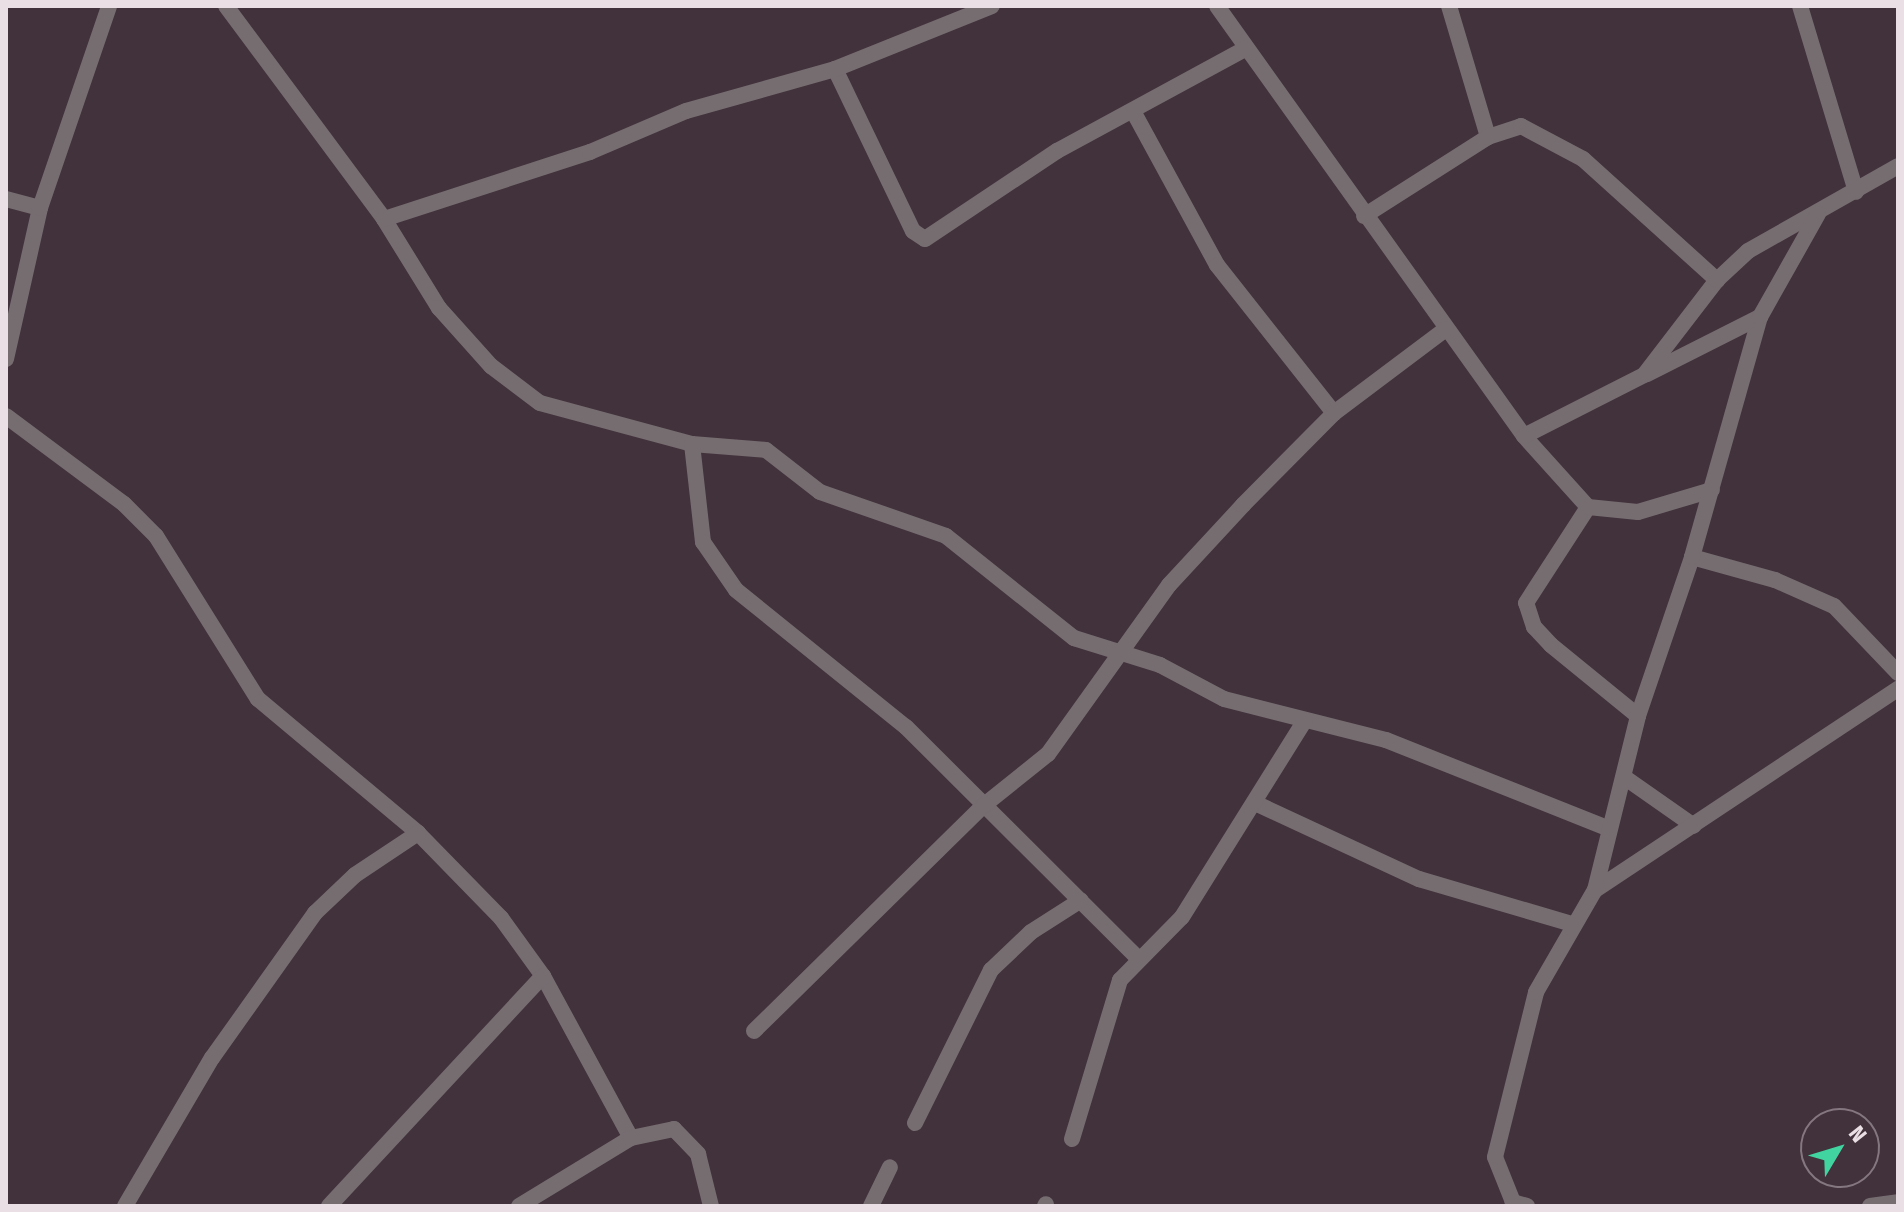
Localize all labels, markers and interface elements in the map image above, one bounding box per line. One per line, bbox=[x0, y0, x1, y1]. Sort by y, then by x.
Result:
north arrow bbox=[1800, 1108, 1880, 1188]
text: N bbox=[1843, 1121, 1872, 1148]

